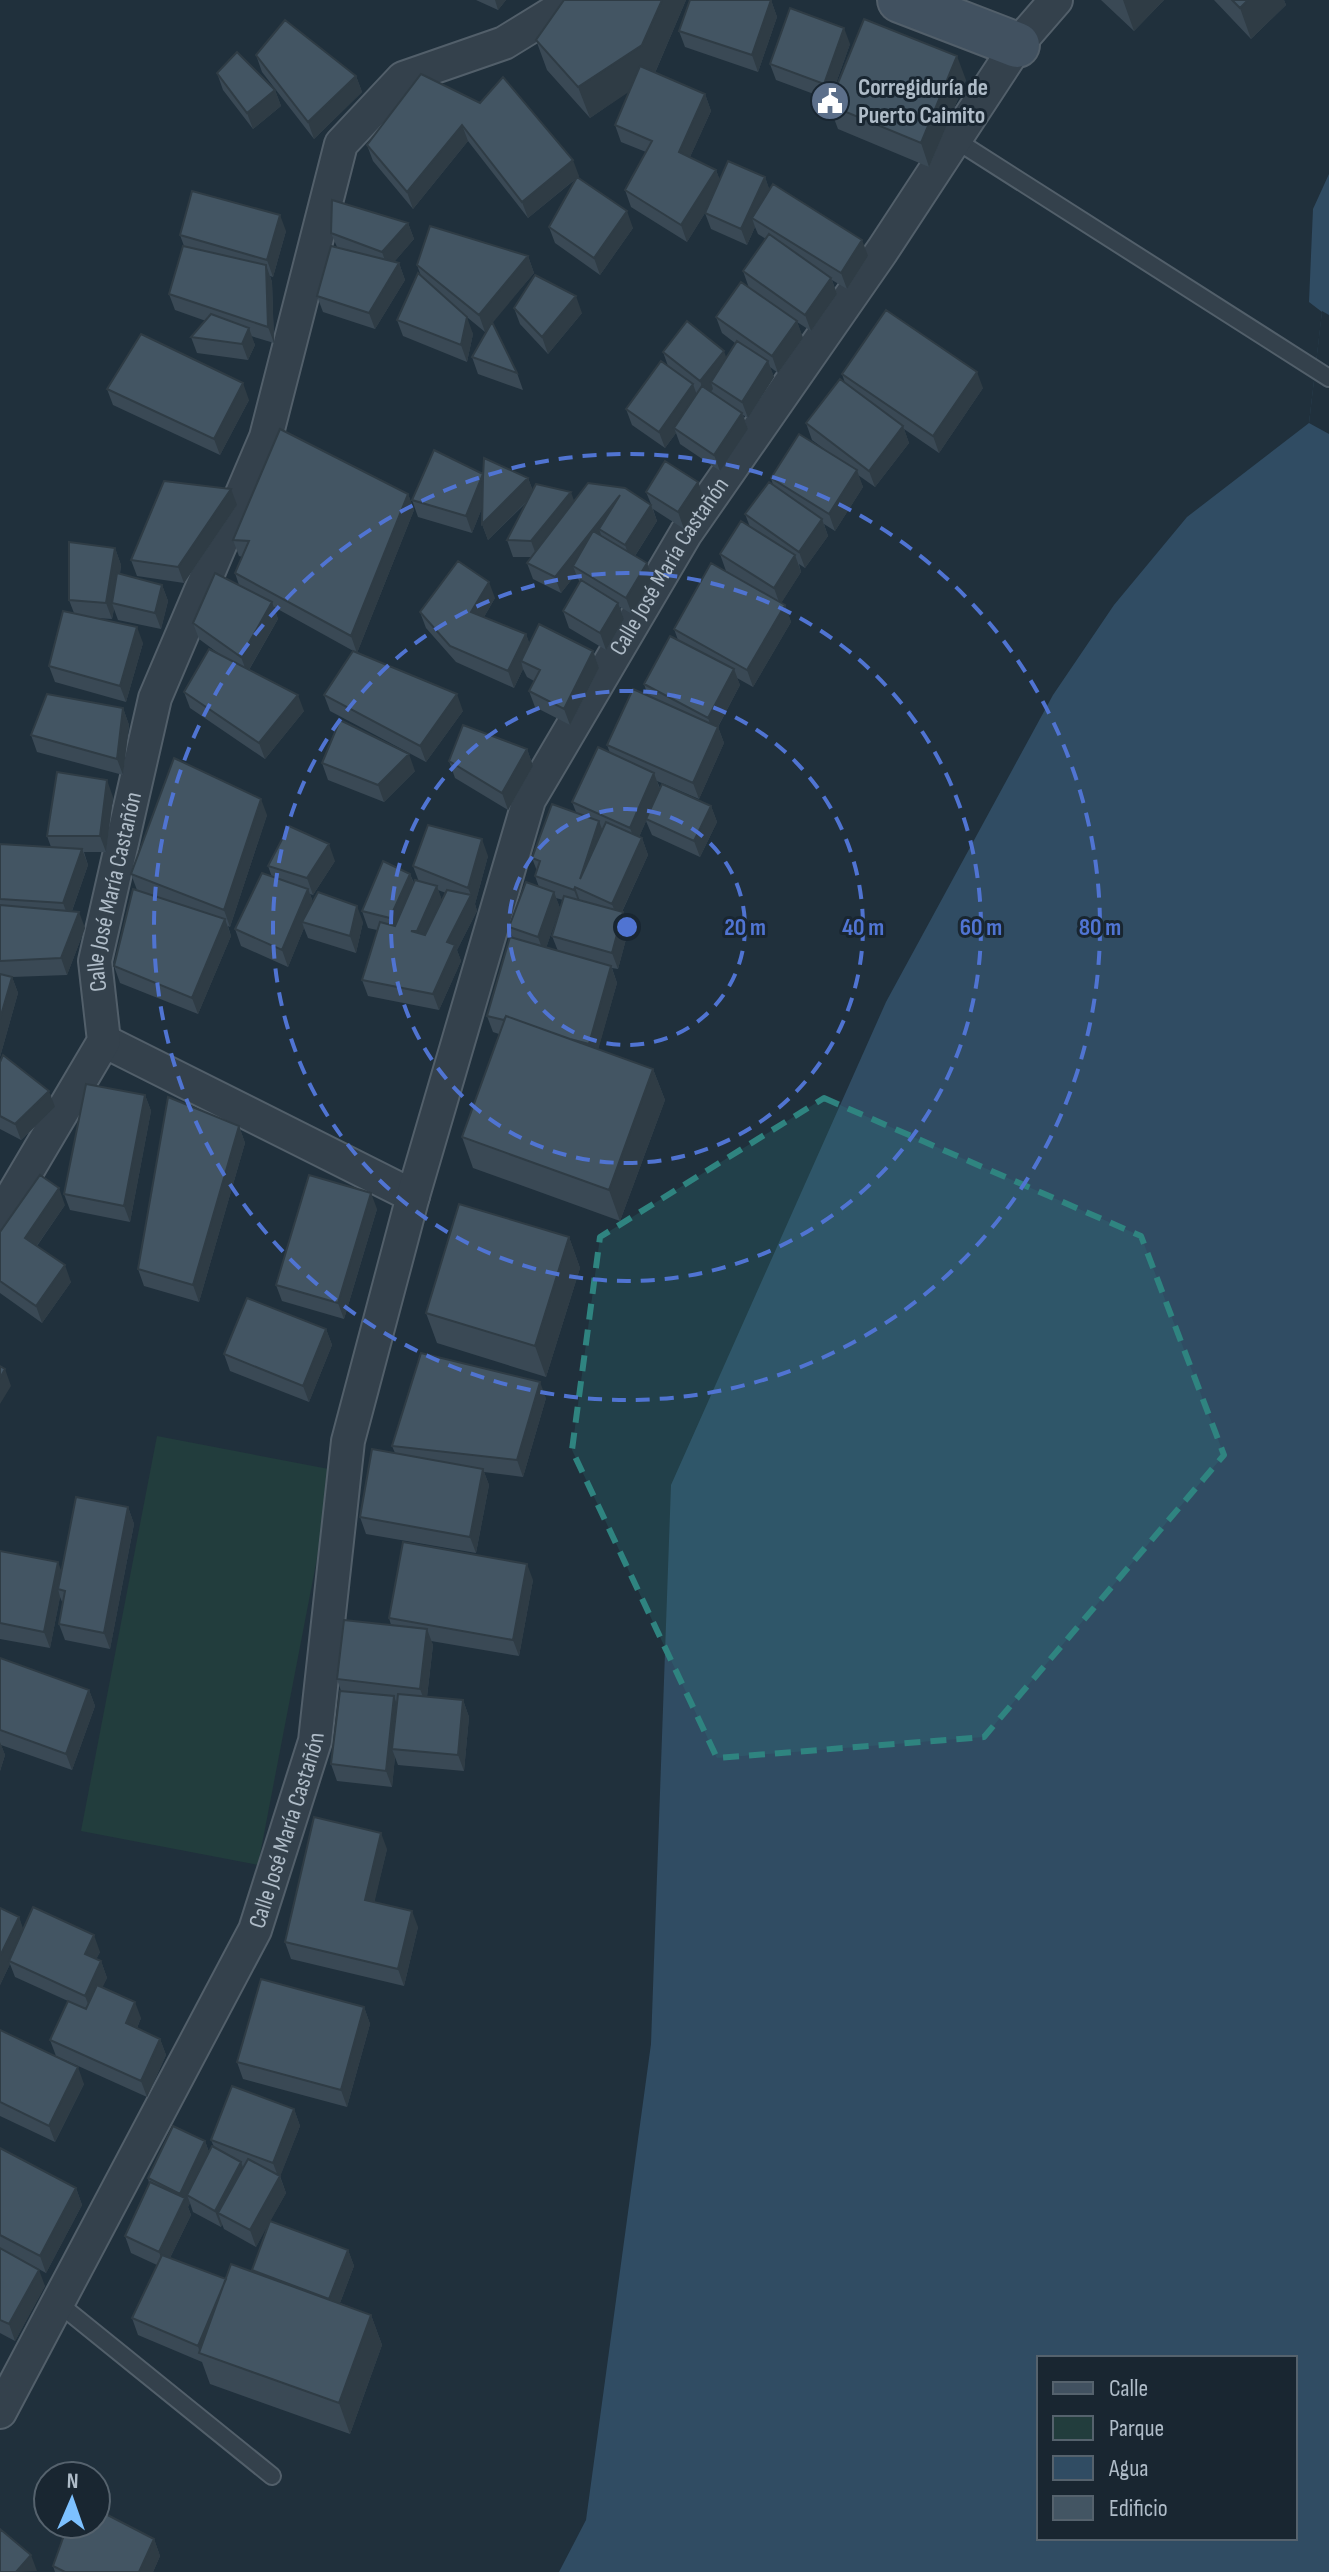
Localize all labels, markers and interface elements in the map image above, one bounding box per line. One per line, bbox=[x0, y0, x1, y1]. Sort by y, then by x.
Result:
place label: Corregiduría de Puerto Caimito bbox=[858, 73, 988, 130]
public building icon: Corregiduría de Puerto Caimito bbox=[809, 80, 851, 122]
street label: Calle José María Castañón bbox=[603, 472, 735, 660]
street label: Calle José María Castañón bbox=[81, 789, 148, 993]
centre of rings bbox=[613, 913, 641, 941]
text: 20 m bbox=[724, 913, 766, 942]
text: 40 m bbox=[842, 913, 884, 942]
text: 60 m bbox=[960, 913, 1002, 942]
text: 80 m bbox=[1079, 913, 1121, 942]
street label: Calle José María Castañón bbox=[242, 1731, 330, 1932]
legend bbox=[1037, 2356, 1297, 2540]
text: Calle bbox=[1109, 2374, 1148, 2403]
text: Parque bbox=[1109, 2414, 1164, 2443]
text: Agua bbox=[1108, 2454, 1148, 2483]
north arrow bbox=[32, 2460, 112, 2540]
text: N bbox=[66, 2468, 79, 2495]
text: Edificio bbox=[1109, 2494, 1168, 2523]

